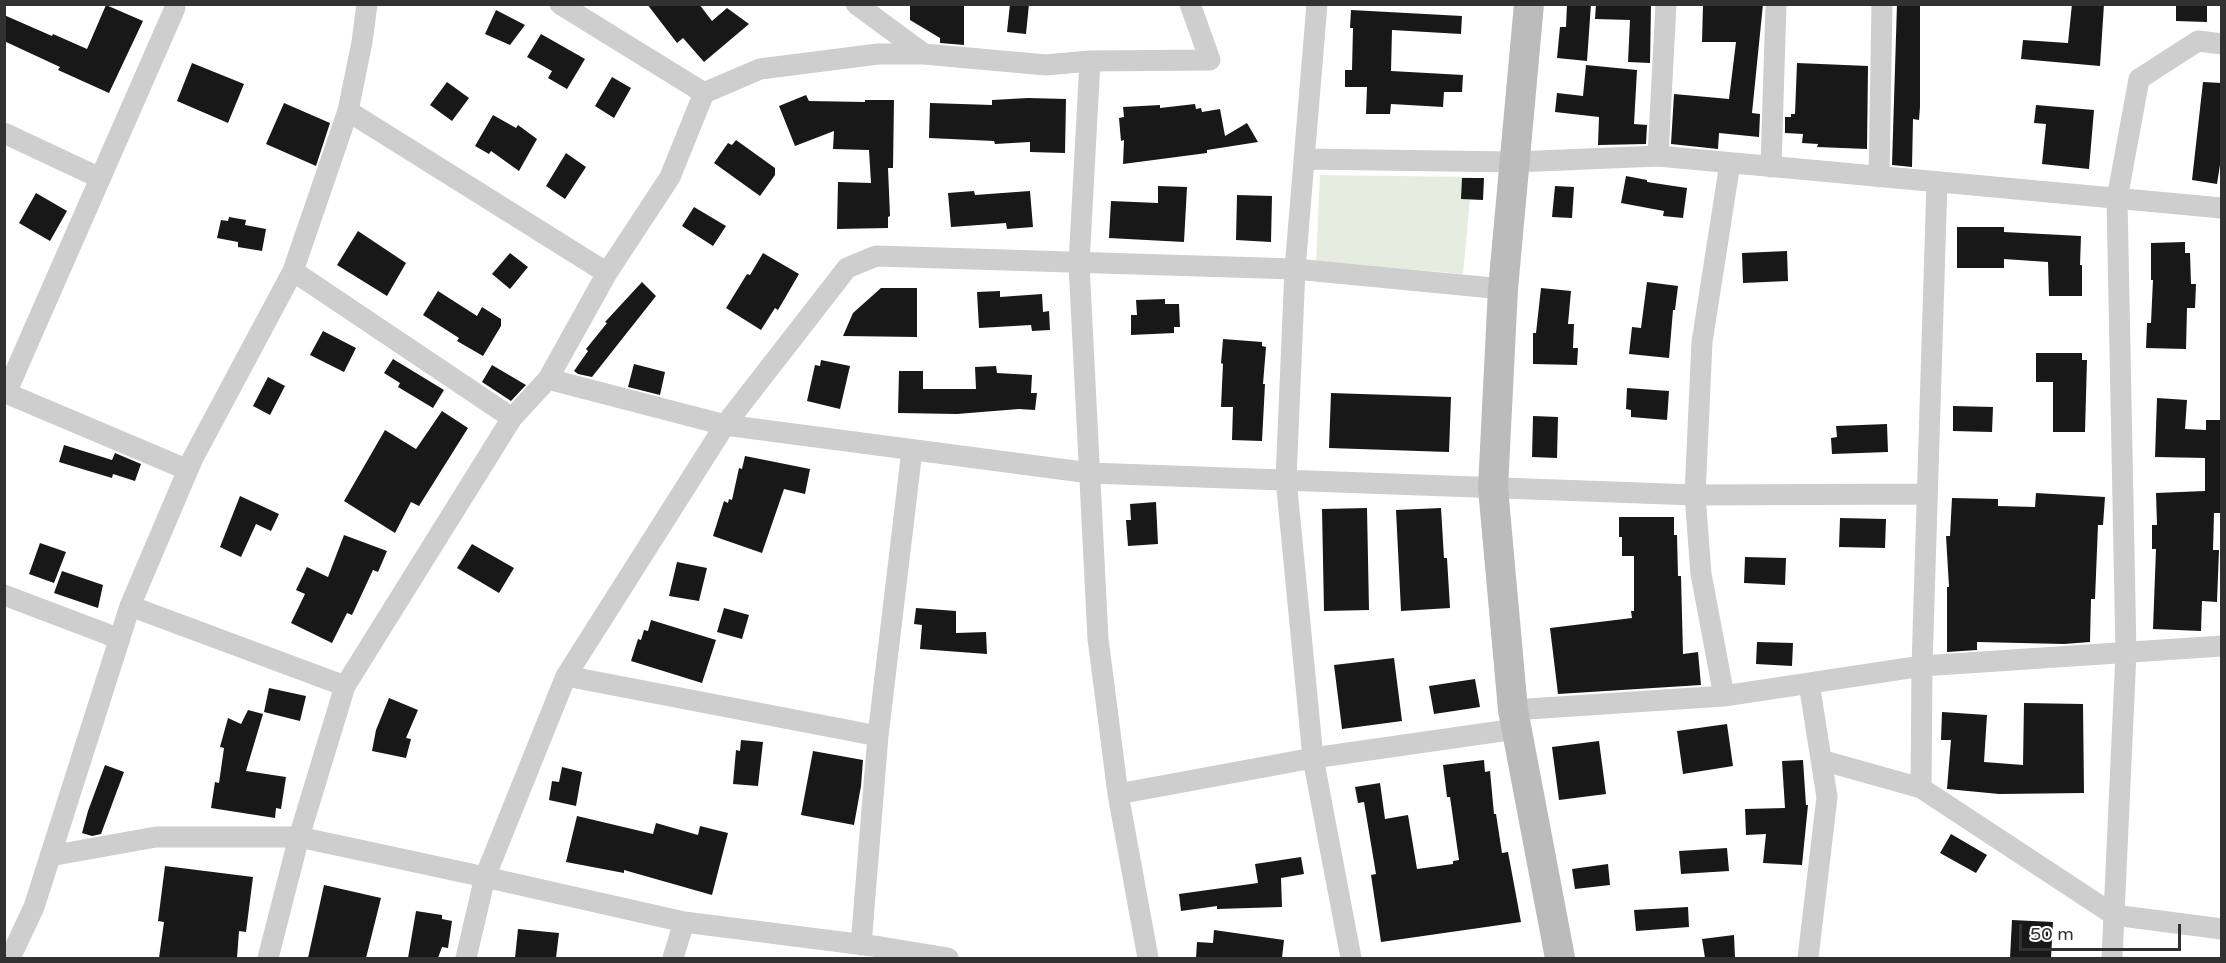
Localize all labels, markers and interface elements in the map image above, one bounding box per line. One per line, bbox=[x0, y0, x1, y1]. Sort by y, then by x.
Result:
scale bar bbox=[2022, 912, 2184, 950]
text: 50 m bbox=[2030, 923, 2074, 945]

